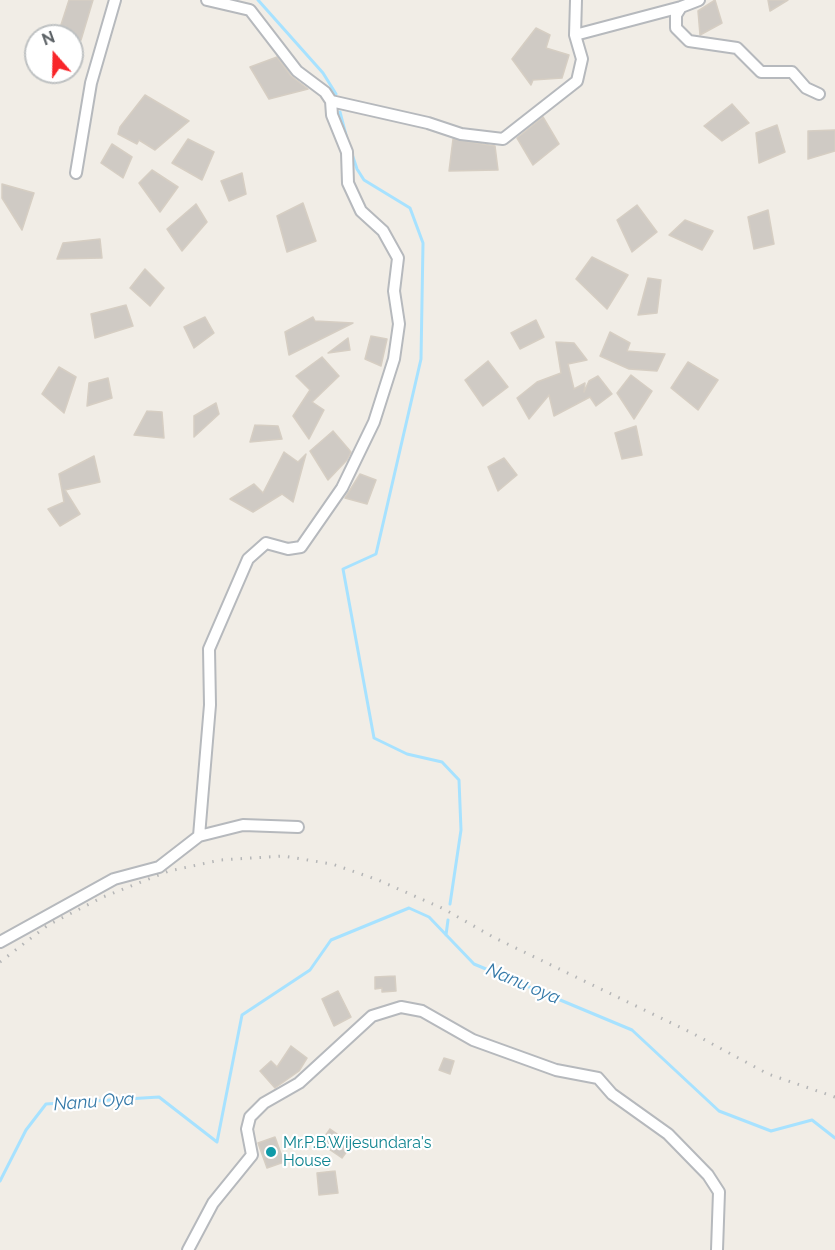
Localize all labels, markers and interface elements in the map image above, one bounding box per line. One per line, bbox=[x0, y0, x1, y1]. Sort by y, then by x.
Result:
north arrow bbox=[24, 24, 84, 84]
text: N bbox=[39, 27, 57, 50]
water label: Nanu oya bbox=[483, 959, 563, 1009]
water label: Nanu Oya bbox=[53, 1088, 135, 1116]
place label: Mr.P.B.Wijesundara's House bbox=[283, 1133, 431, 1171]
marker: Mr.P.B.Wijesundara's House bbox=[264, 1145, 278, 1159]

